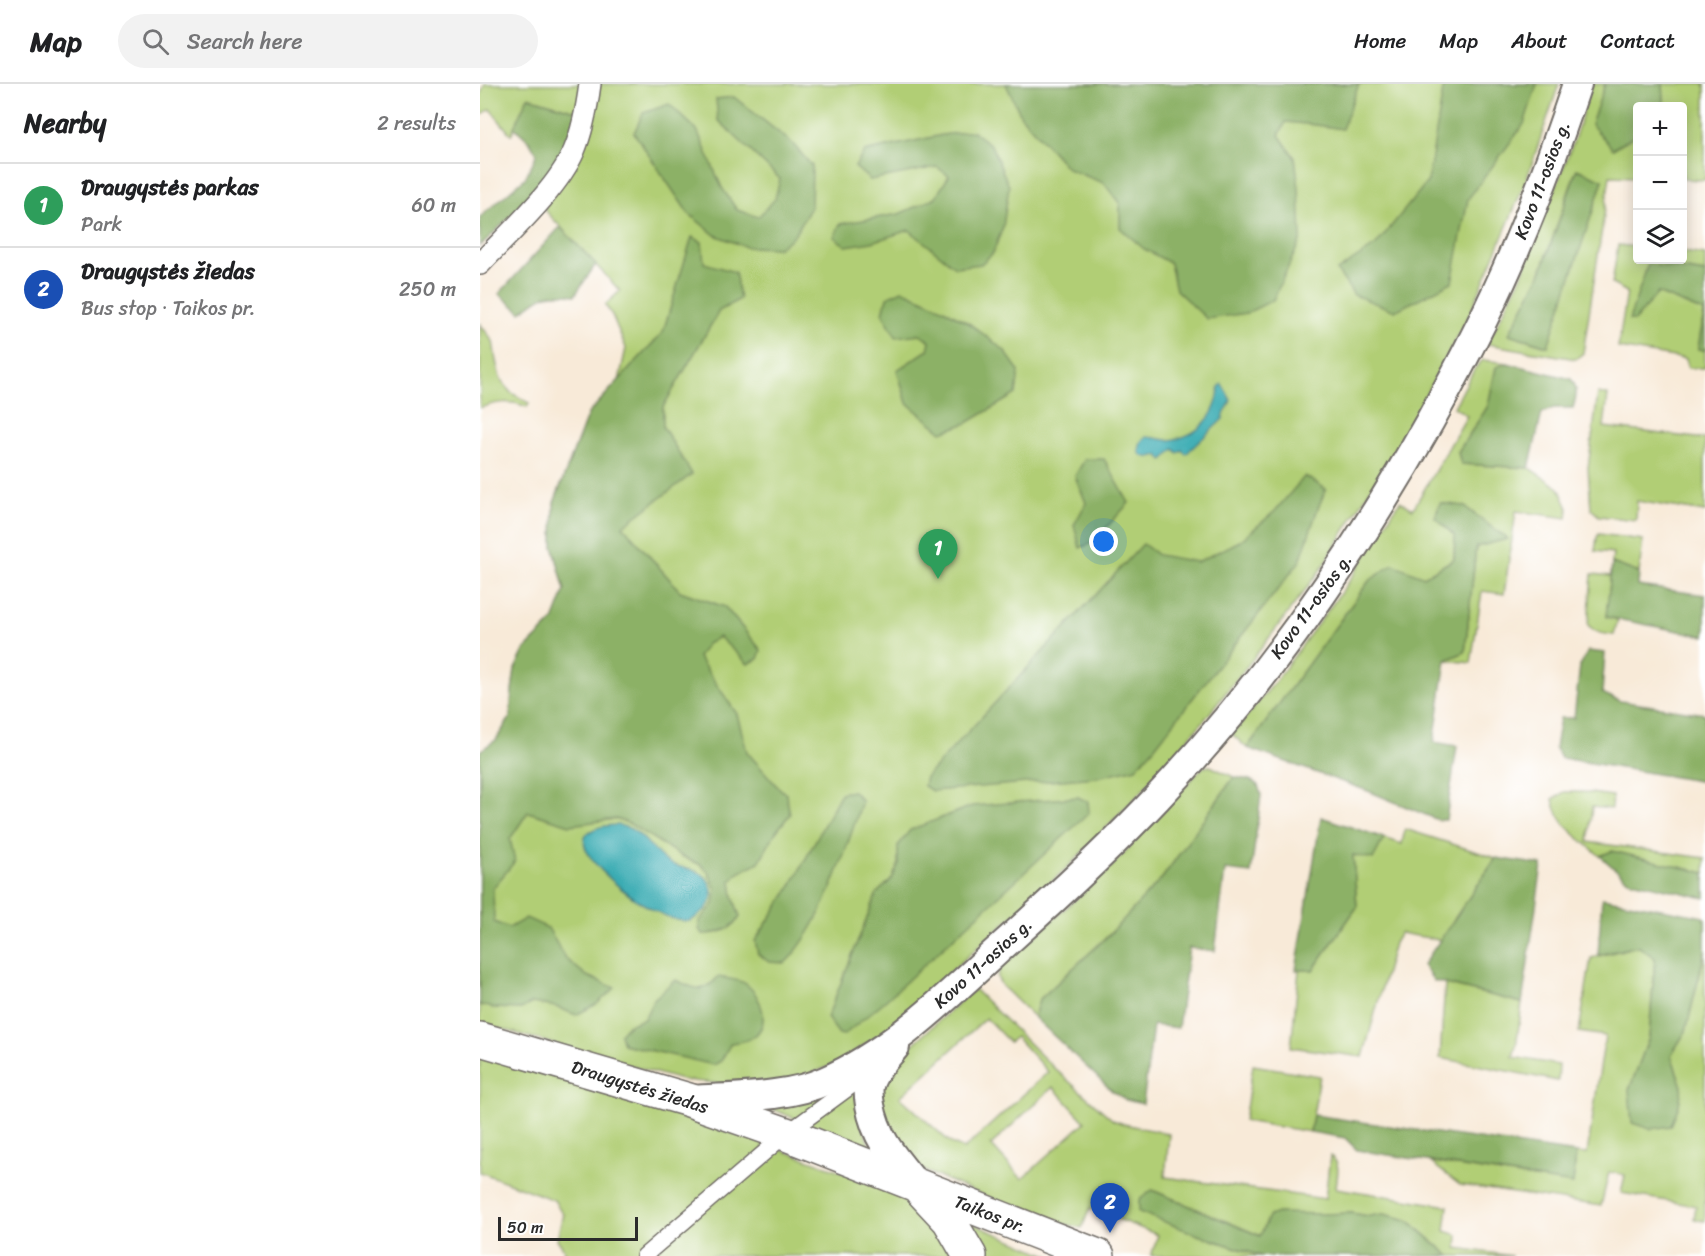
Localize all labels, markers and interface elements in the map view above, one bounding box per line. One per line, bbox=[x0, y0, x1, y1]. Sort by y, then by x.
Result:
search box bbox=[118, 14, 538, 68]
text: Map bbox=[30, 17, 82, 66]
text: Search here bbox=[187, 22, 303, 61]
text: Home bbox=[1354, 22, 1406, 60]
text: Map bbox=[1439, 22, 1478, 60]
text: About bbox=[1511, 22, 1568, 60]
text: Contact bbox=[1601, 22, 1675, 60]
icon: search bbox=[139, 25, 172, 58]
text: Nearby bbox=[24, 100, 106, 146]
map controls bbox=[1633, 102, 1687, 264]
button: + bbox=[1633, 102, 1687, 156]
text: 2 results bbox=[377, 106, 456, 141]
street label: Kovo 11-osios g. bbox=[1505, 116, 1579, 244]
button: − bbox=[1633, 156, 1687, 210]
text: Draugystės parkas bbox=[81, 168, 259, 207]
text: 1 bbox=[39, 188, 48, 223]
text: 60 m bbox=[411, 188, 456, 223]
text: Park bbox=[81, 207, 122, 242]
button: layers bbox=[1633, 210, 1687, 264]
text: Draugystės žiedas bbox=[81, 252, 255, 291]
text: 2 bbox=[38, 272, 49, 307]
text: 250 m bbox=[399, 272, 456, 307]
text: Bus stop · Taikos pr. bbox=[81, 291, 255, 326]
your location bbox=[1089, 527, 1118, 556]
pin: 1 bbox=[918, 530, 958, 579]
street label: Kovo 11-osios g. bbox=[1261, 546, 1361, 666]
street label: Kovo 11-osios g. bbox=[926, 909, 1040, 1017]
street label: Draugystės žiedas bbox=[567, 1051, 713, 1123]
pin: 2 bbox=[1090, 1184, 1130, 1233]
street label: Taikos pr. bbox=[949, 1186, 1031, 1242]
text: 50 m bbox=[507, 1213, 543, 1242]
scale bar bbox=[498, 1214, 638, 1242]

